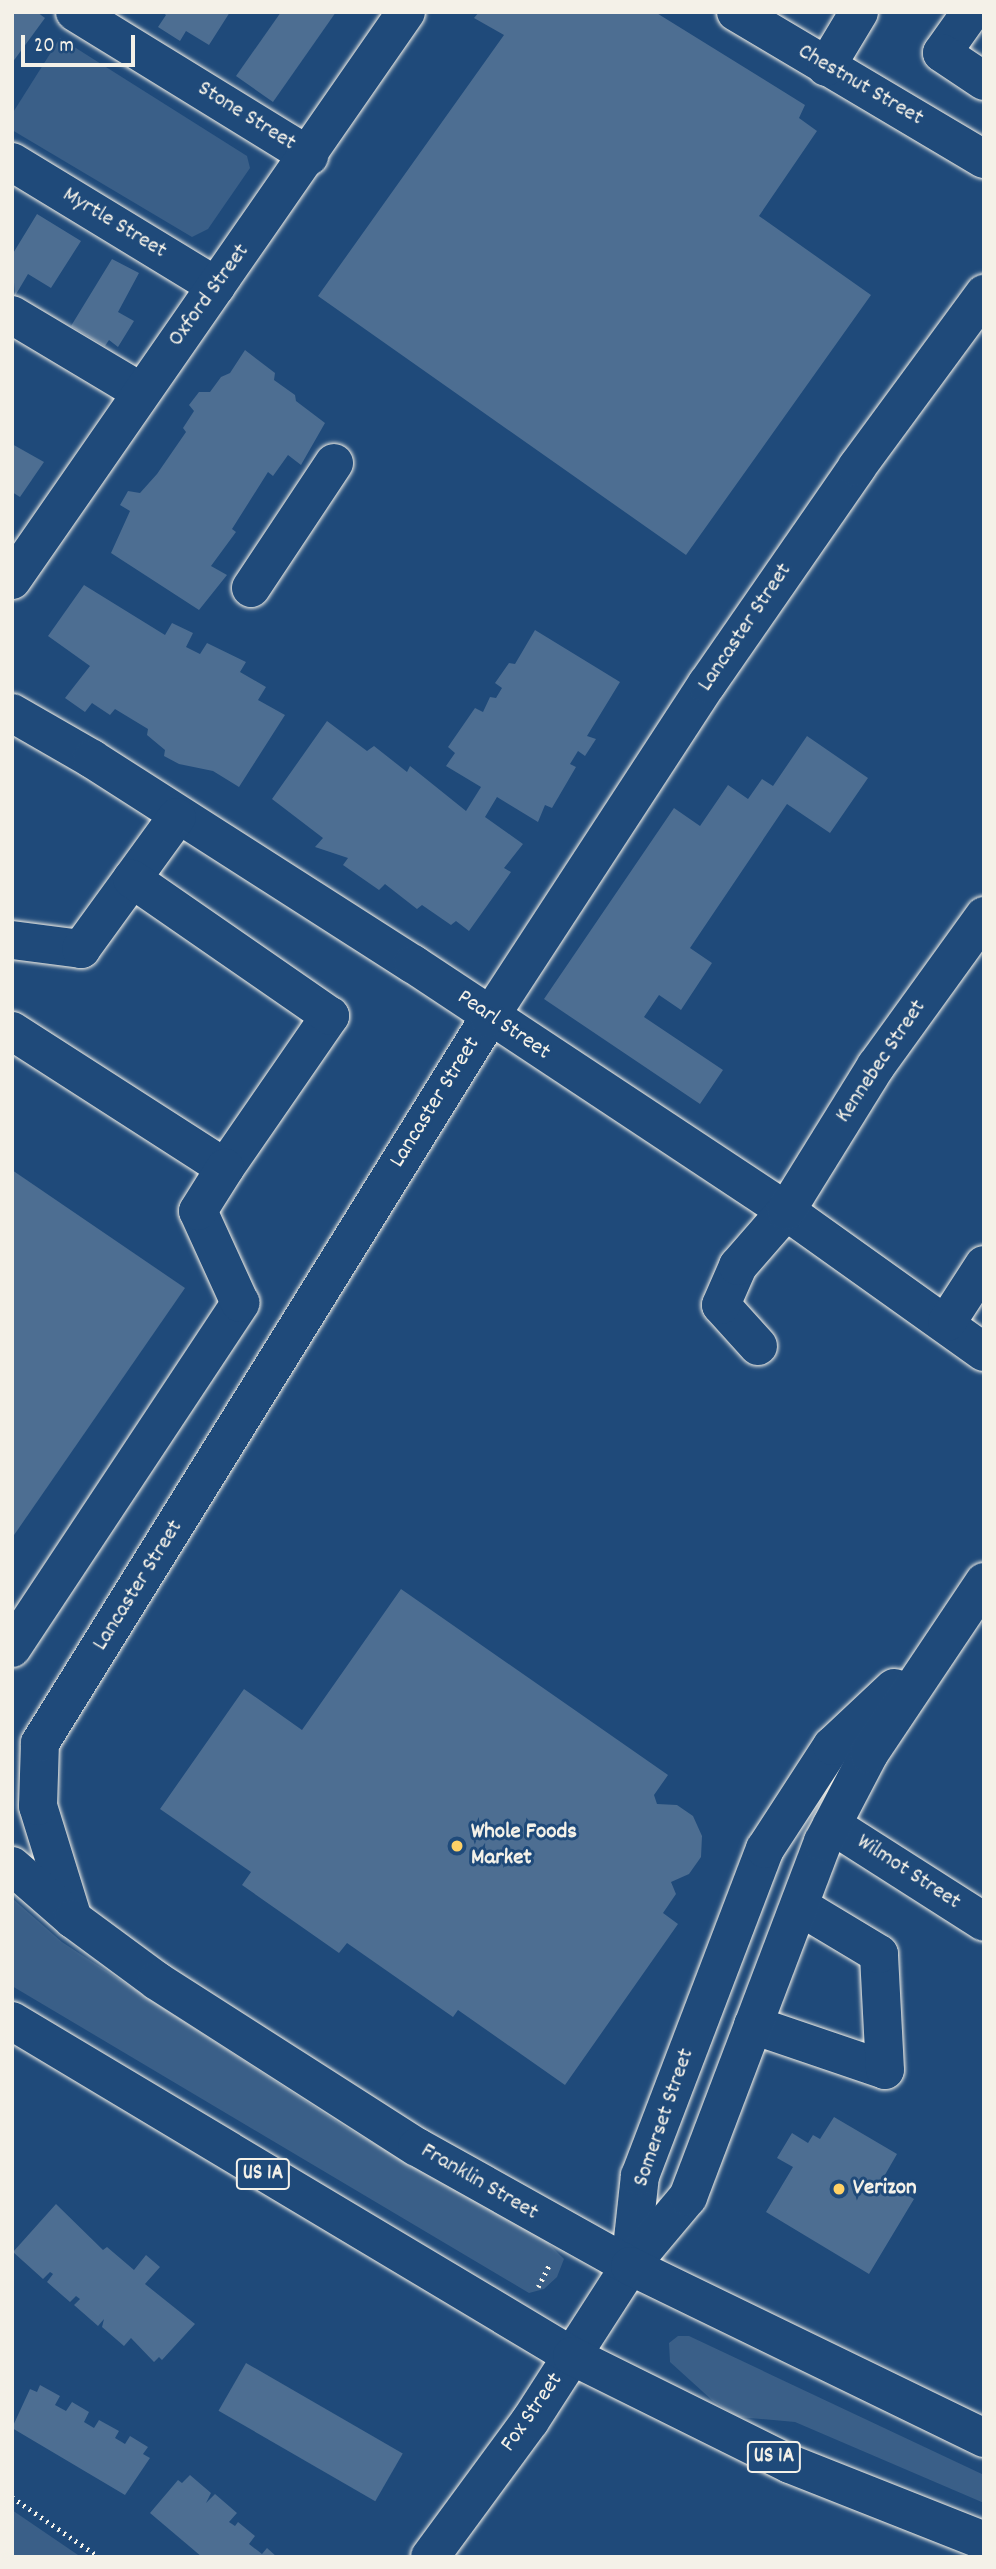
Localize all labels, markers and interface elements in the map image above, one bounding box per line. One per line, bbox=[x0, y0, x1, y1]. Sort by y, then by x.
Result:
scale bar bbox=[24, 21, 138, 65]
text: 20 m bbox=[34, 32, 74, 62]
street label: Chestnut Street bbox=[792, 39, 928, 133]
street label: Stone Street bbox=[192, 76, 300, 158]
street label: Myrtle Street bbox=[57, 182, 171, 266]
street label: Oxford Street bbox=[163, 239, 257, 353]
street label: Lancaster Street bbox=[693, 559, 799, 697]
street label: Pearl Street bbox=[451, 985, 555, 1067]
street label: Kennebec Street bbox=[831, 995, 933, 1129]
street label: Lancaster Street bbox=[385, 1033, 487, 1173]
street label: Lancaster Street bbox=[88, 1516, 190, 1656]
place label: Whole Foods Market bbox=[471, 1819, 577, 1873]
street label: Wilmot Street bbox=[851, 1829, 965, 1917]
marker: Whole Foods Market bbox=[449, 1838, 465, 1854]
street label: Somerset Street bbox=[628, 2045, 702, 2191]
street label: Franklin Street bbox=[415, 2138, 543, 2228]
road number: US 1A bbox=[235, 2156, 291, 2192]
place label: Verizon bbox=[853, 2175, 917, 2203]
marker: Verizon bbox=[831, 2181, 847, 2197]
street label: Fox Street bbox=[496, 2368, 570, 2458]
road number: US 1A bbox=[746, 2440, 802, 2474]

